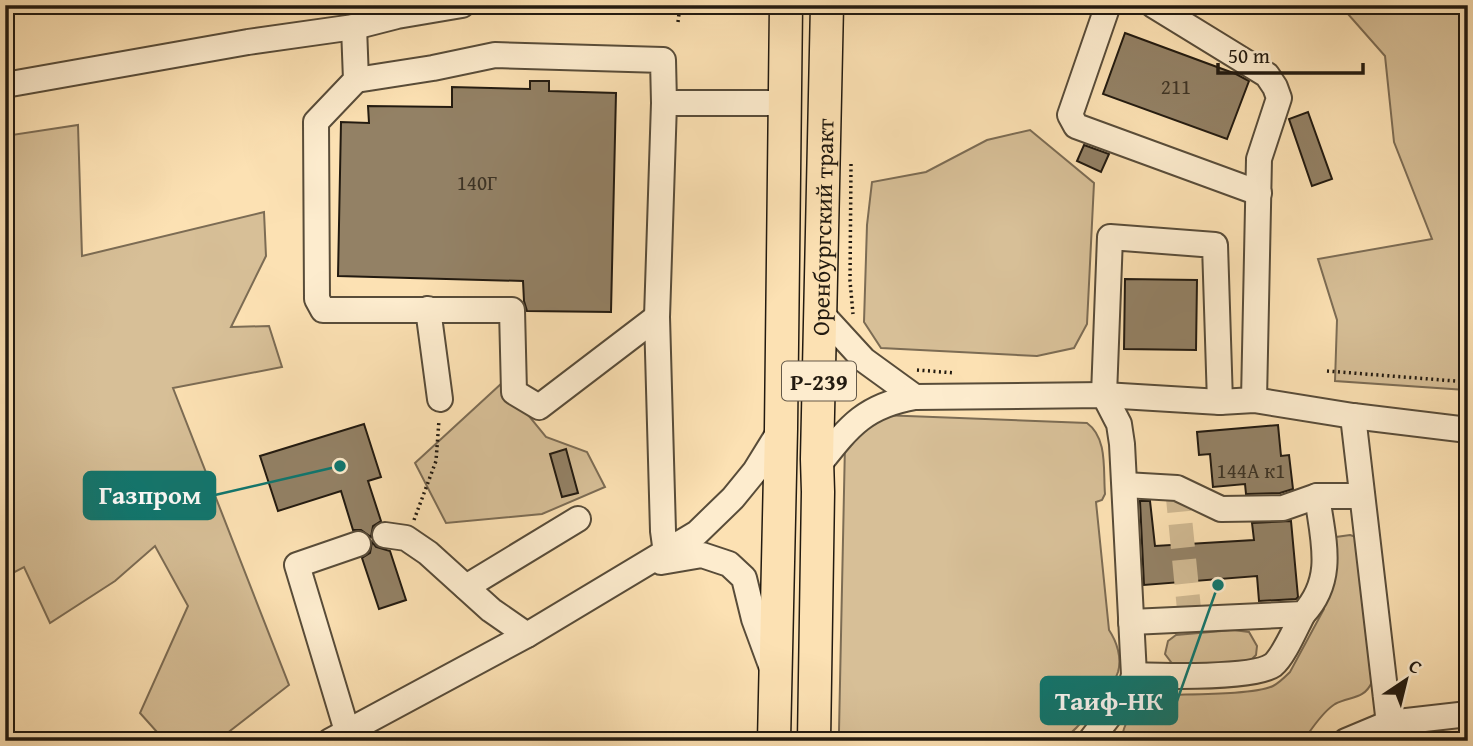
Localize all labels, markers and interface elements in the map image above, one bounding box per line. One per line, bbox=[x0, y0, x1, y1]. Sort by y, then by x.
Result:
scale bar bbox=[1218, 32, 1363, 76]
text: 50 m bbox=[1228, 40, 1270, 71]
house number: 211 bbox=[1161, 71, 1191, 102]
street label: Оренбургский тракт bbox=[802, 118, 842, 336]
house number: 140Г bbox=[457, 167, 497, 198]
road number: Р-239 bbox=[782, 362, 856, 400]
house number: 144А к1 bbox=[1217, 455, 1285, 486]
callout: Газпром bbox=[84, 472, 215, 519]
text: Газпром bbox=[99, 475, 201, 514]
north arrow bbox=[1372, 644, 1442, 714]
text: С bbox=[1403, 652, 1428, 681]
callout: Таиф-НК bbox=[1041, 677, 1177, 724]
text: Таиф-НК bbox=[1055, 681, 1164, 720]

